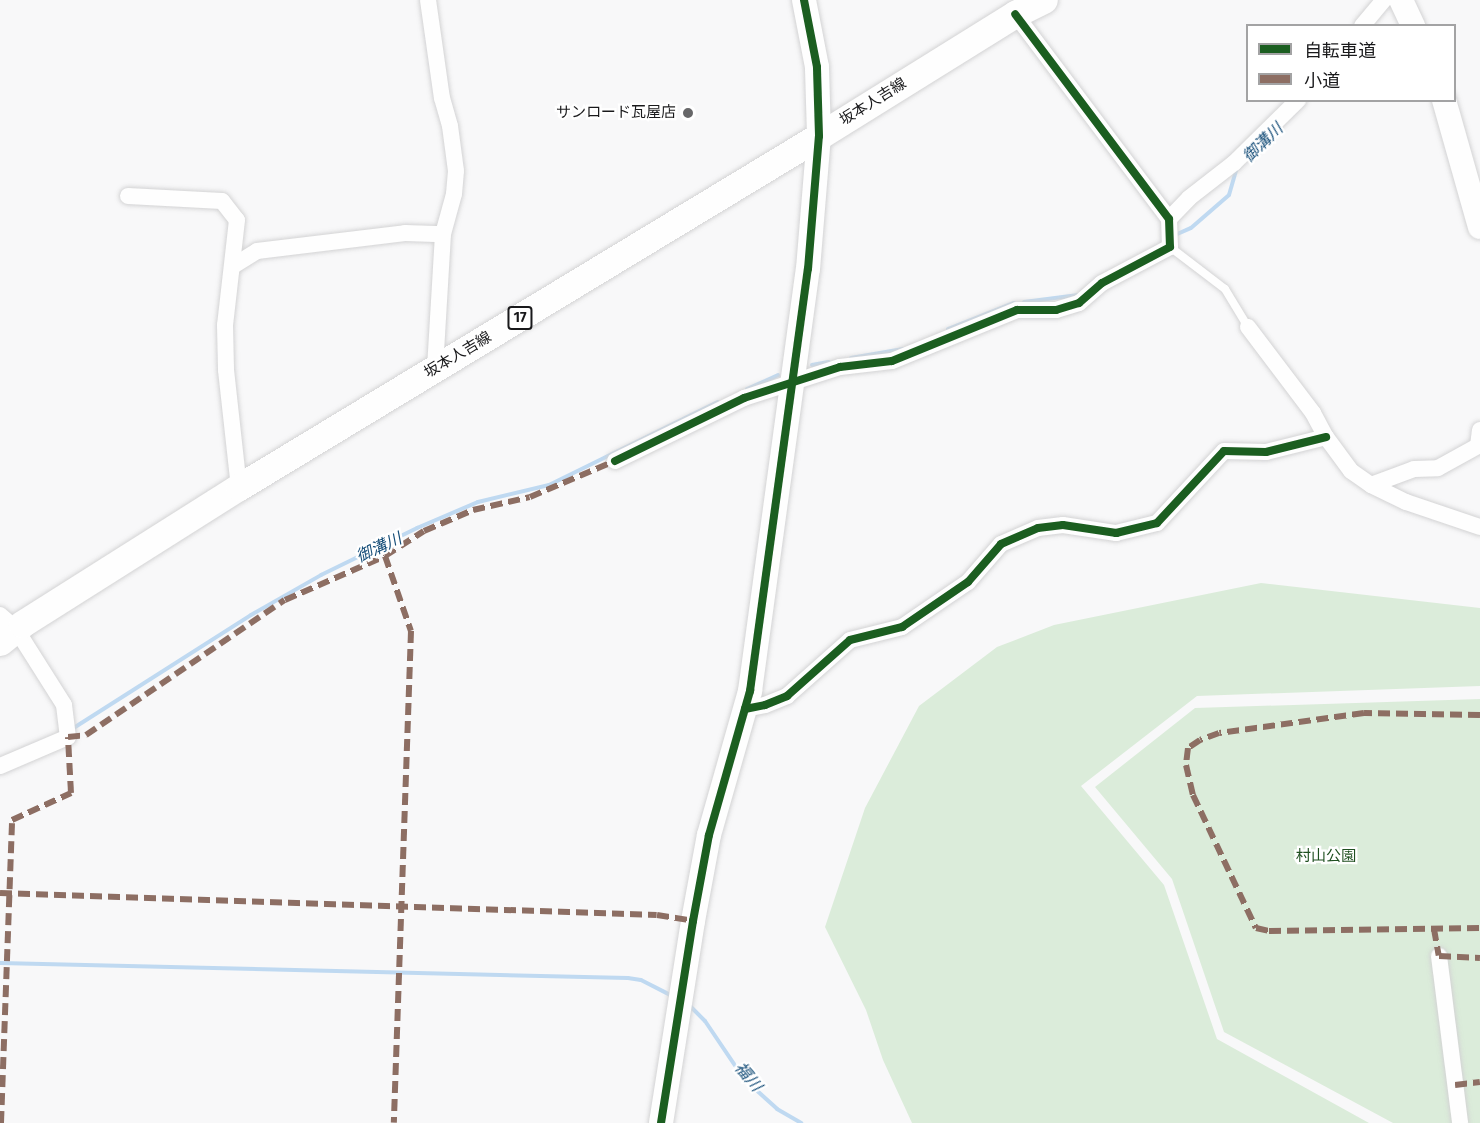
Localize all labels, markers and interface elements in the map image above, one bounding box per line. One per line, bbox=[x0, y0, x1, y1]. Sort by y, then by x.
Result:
legend bbox=[1246, 24, 1456, 102]
text: 自転車道 bbox=[1304, 40, 1376, 62]
text: 小道 bbox=[1304, 70, 1340, 92]
street label: 坂本人吉線 bbox=[836, 74, 910, 130]
place label: サンロード瓦屋店 bbox=[556, 104, 676, 122]
marker: サンロード瓦屋店 bbox=[681, 106, 695, 120]
water label: 御溝川 bbox=[1239, 119, 1287, 167]
road number: 17 bbox=[506, 307, 534, 329]
street label: 坂本人吉線 bbox=[421, 328, 495, 382]
water label: 御溝川 bbox=[353, 529, 405, 567]
park label: 村山公園 bbox=[1296, 848, 1356, 866]
water label: 福川 bbox=[730, 1059, 766, 1095]

